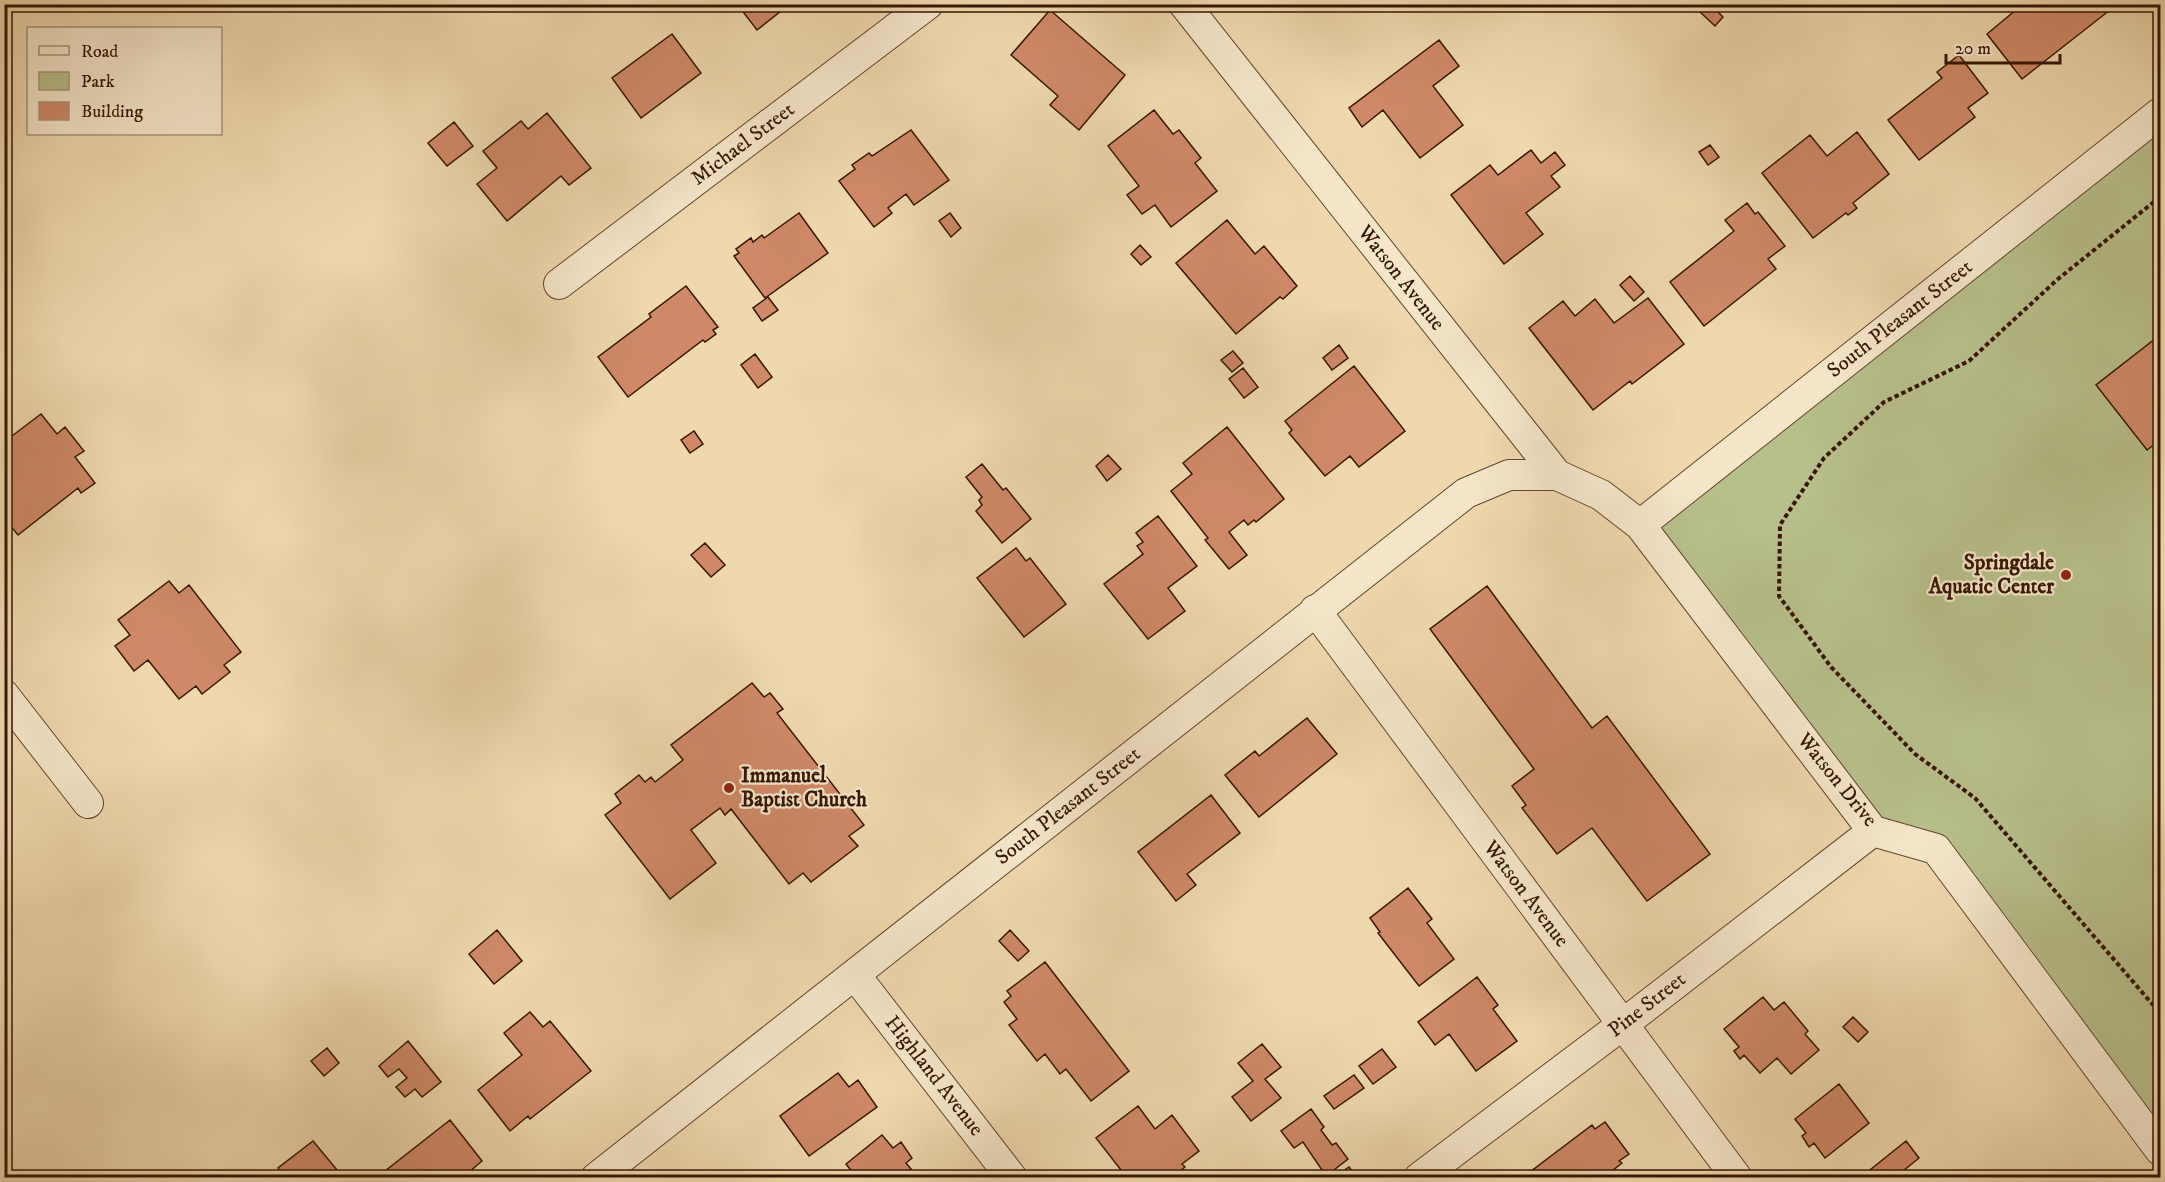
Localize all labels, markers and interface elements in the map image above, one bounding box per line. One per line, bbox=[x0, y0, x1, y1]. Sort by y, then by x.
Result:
legend bbox=[27, 27, 222, 135]
scale bar bbox=[1946, 27, 2060, 65]
text: 20 m bbox=[1955, 38, 1991, 60]
text: Road bbox=[81, 41, 118, 63]
text: Park bbox=[81, 71, 115, 93]
street label: Michael Street bbox=[686, 97, 800, 191]
text: Building bbox=[81, 101, 143, 123]
street label: Watson Avenue bbox=[1351, 219, 1450, 336]
street label: South Pleasant Street bbox=[1822, 254, 1978, 384]
place label: Springdale Aquatic Center bbox=[1928, 550, 2055, 600]
marker: Springdale Aquatic Center bbox=[2059, 568, 2073, 582]
street label: Watson Drive bbox=[1791, 727, 1883, 832]
street label: South Pleasant Street bbox=[990, 741, 1146, 871]
place label: Immanuel Baptist Church bbox=[741, 763, 868, 813]
marker: Immanuel Baptist Church bbox=[722, 781, 736, 795]
street label: Watson Avenue bbox=[1477, 835, 1575, 953]
street label: Pine Street bbox=[1603, 966, 1691, 1043]
street label: Highland Avenue bbox=[879, 1010, 989, 1142]

